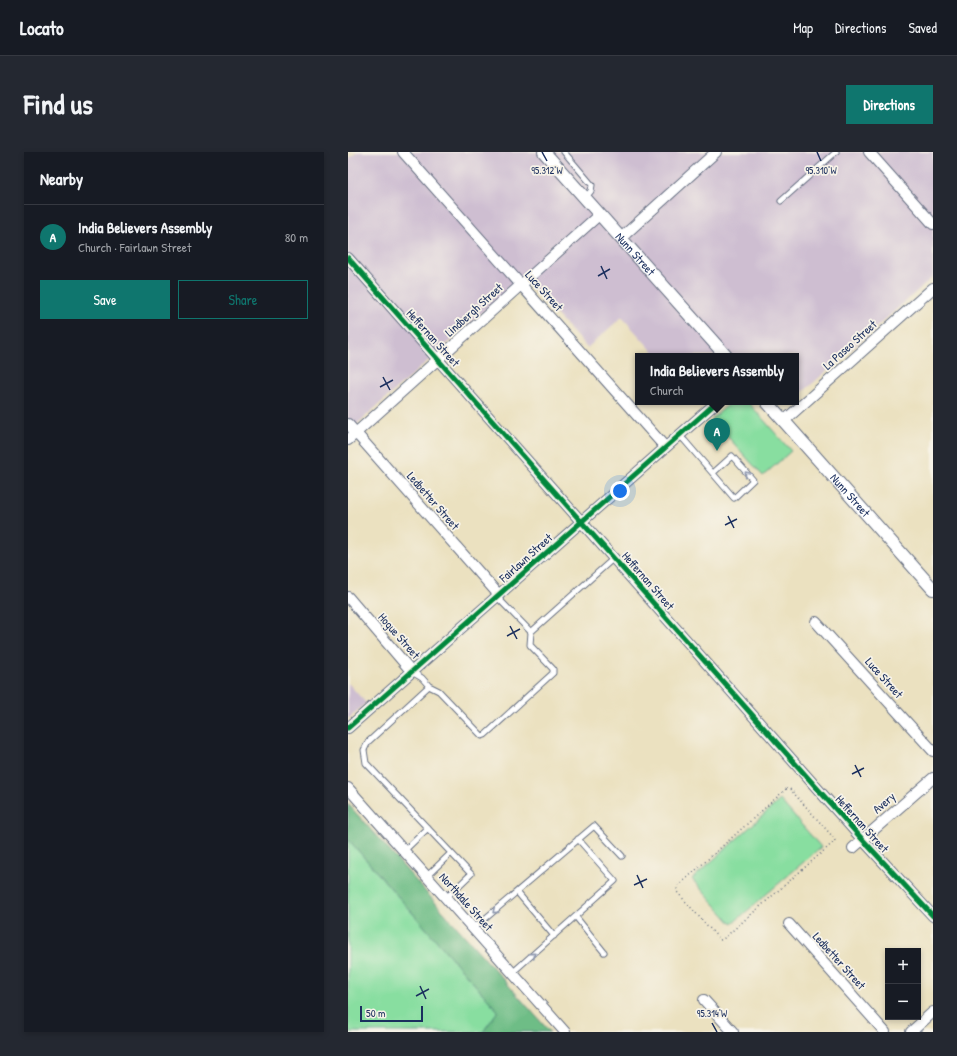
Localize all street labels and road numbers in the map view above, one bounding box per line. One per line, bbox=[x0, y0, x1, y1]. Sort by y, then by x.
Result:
street label: Nunn Street bbox=[612, 229, 660, 280]
street label: Luce Street bbox=[522, 267, 568, 315]
street label: Lindbergh Street bbox=[441, 278, 507, 340]
street label: Heffernan Street bbox=[403, 305, 464, 371]
street label: La Paseo Street bbox=[819, 315, 881, 373]
street label: Ledbetter Street bbox=[403, 468, 464, 534]
street label: Nunn Street bbox=[826, 470, 875, 521]
street label: Fairlawn Street bbox=[495, 529, 557, 587]
street label: Heffernan Street bbox=[618, 548, 679, 614]
street label: Hogue Street bbox=[375, 609, 425, 663]
street label: Luce Street bbox=[862, 654, 908, 702]
street label: Avery bbox=[869, 788, 899, 817]
street label: Heffernan Street bbox=[832, 791, 893, 857]
street label: Northdale Street bbox=[436, 869, 498, 935]
street label: Ledbetter Street bbox=[809, 928, 870, 994]

